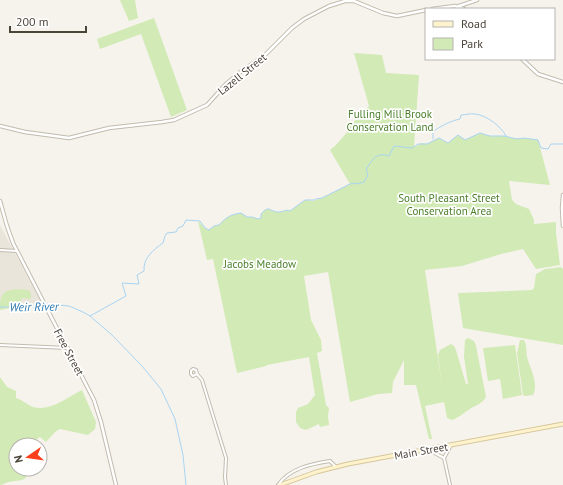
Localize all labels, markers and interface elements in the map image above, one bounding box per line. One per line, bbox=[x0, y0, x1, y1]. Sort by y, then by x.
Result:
scale bar bbox=[10, 8, 86, 34]
legend bbox=[425, 8, 555, 60]
text: 200 m bbox=[16, 14, 49, 29]
text: Road bbox=[461, 16, 486, 31]
text: Park bbox=[461, 36, 483, 51]
street label: Lazell Street bbox=[215, 50, 269, 98]
park label: Fulling Mill Brook Conservation Land bbox=[347, 107, 434, 134]
park label: South Pleasant Street Conservation Area bbox=[398, 191, 500, 218]
park label: Jacobs Meadow bbox=[223, 257, 296, 271]
water label: Weir River bbox=[9, 299, 60, 314]
street label: Free Street bbox=[51, 326, 87, 378]
north arrow bbox=[8, 437, 48, 477]
street label: Main Street bbox=[393, 439, 449, 463]
text: N bbox=[11, 454, 26, 464]

